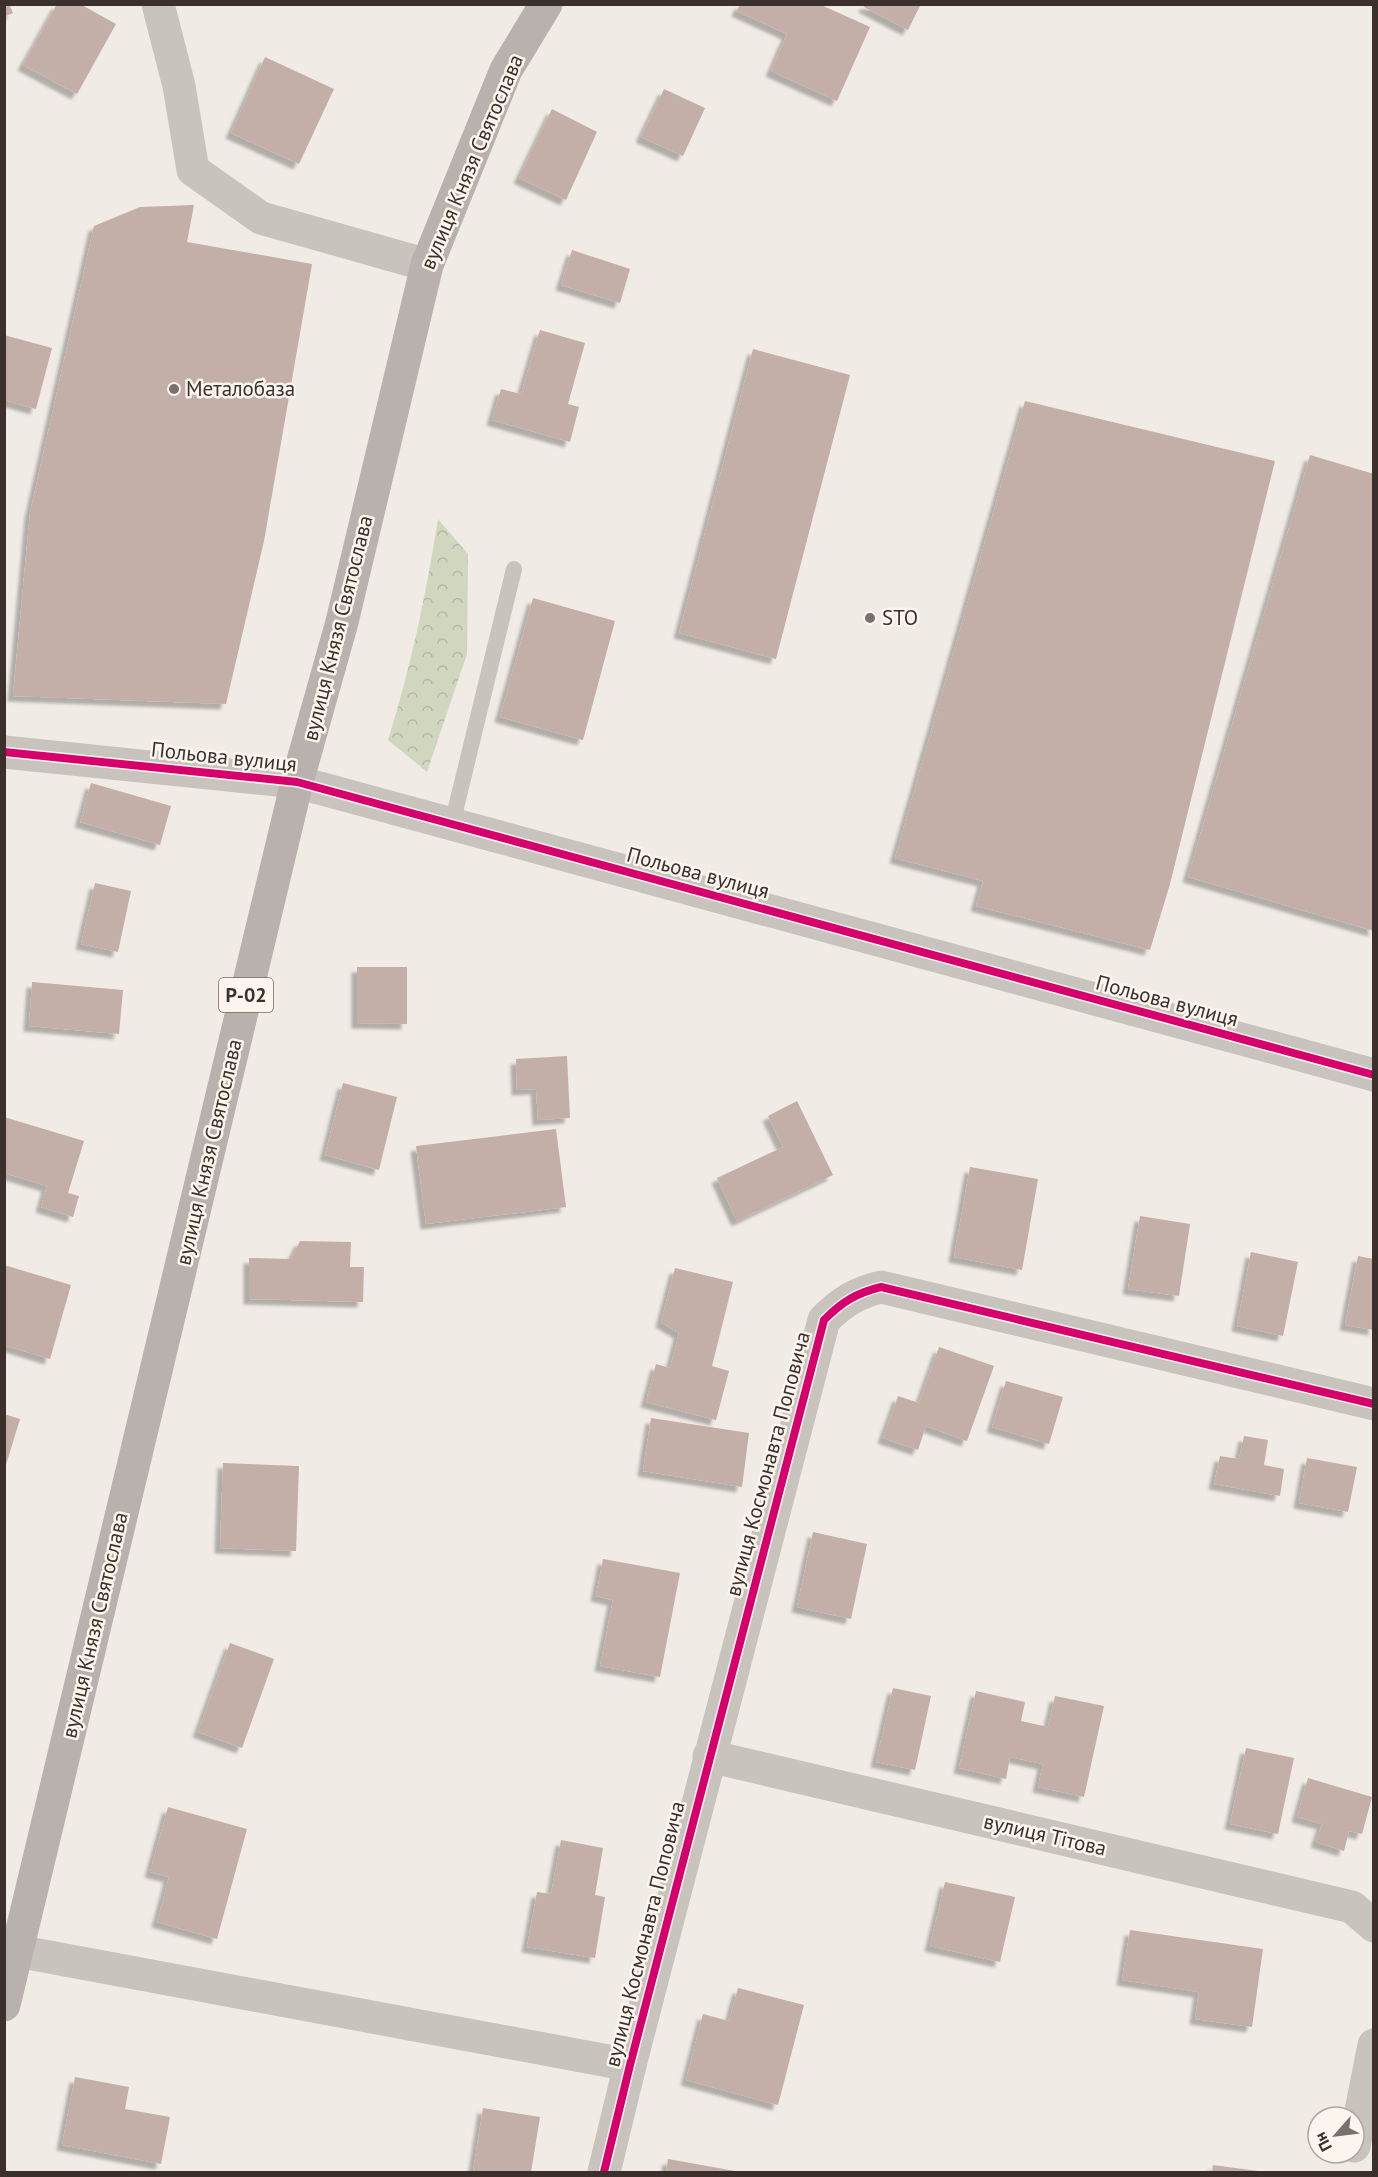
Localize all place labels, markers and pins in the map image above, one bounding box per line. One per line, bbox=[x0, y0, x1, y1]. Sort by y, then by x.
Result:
place label: Металобаза bbox=[186, 375, 295, 402]
marker: Металобаза bbox=[167, 382, 181, 396]
place label: STO bbox=[882, 604, 918, 631]
marker: STO bbox=[863, 611, 877, 625]

